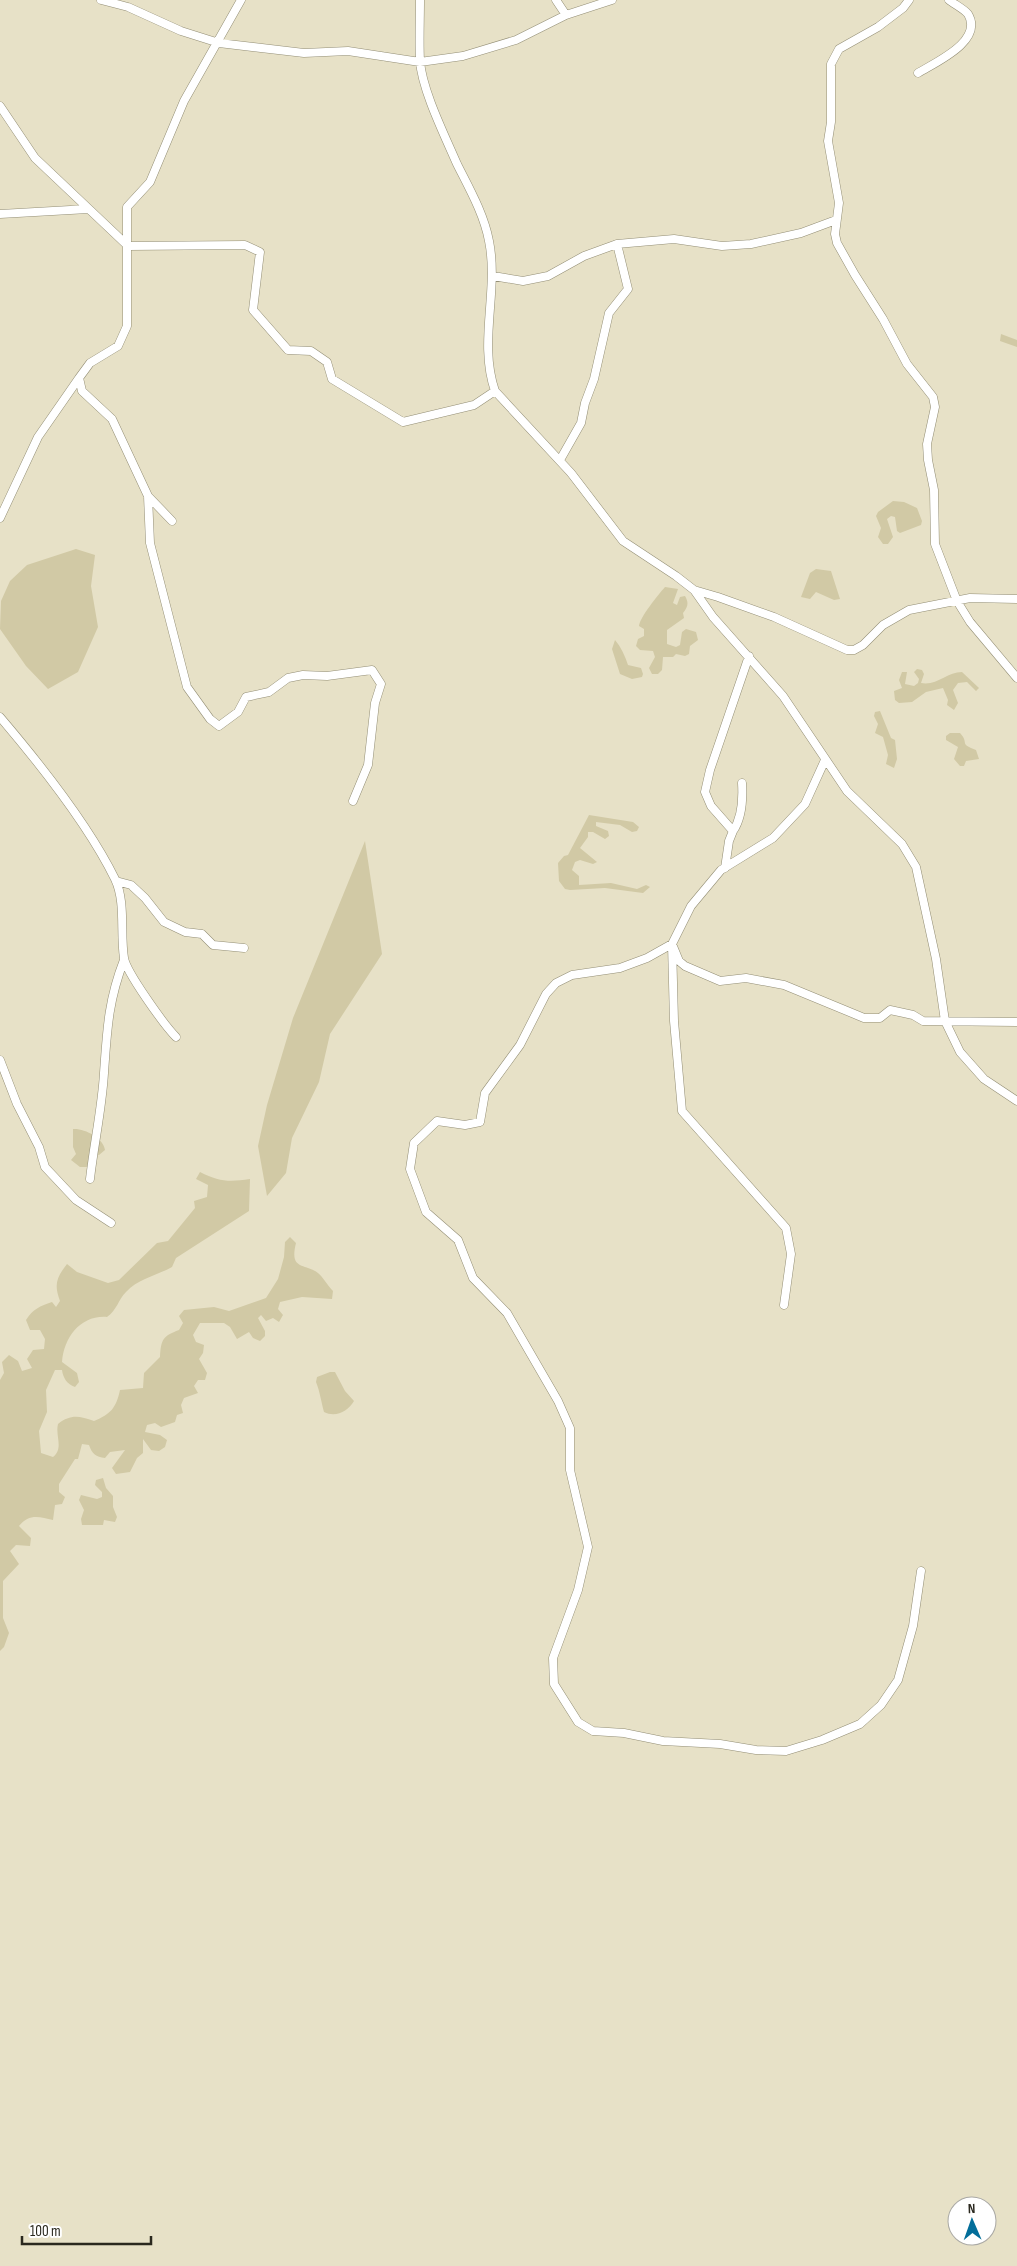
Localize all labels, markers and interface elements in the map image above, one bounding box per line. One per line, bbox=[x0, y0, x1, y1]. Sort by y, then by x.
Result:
north arrow bbox=[947, 2196, 997, 2246]
text: N bbox=[968, 2200, 976, 2217]
scale bar bbox=[22, 2214, 151, 2246]
text: 100 m bbox=[30, 2222, 61, 2241]

